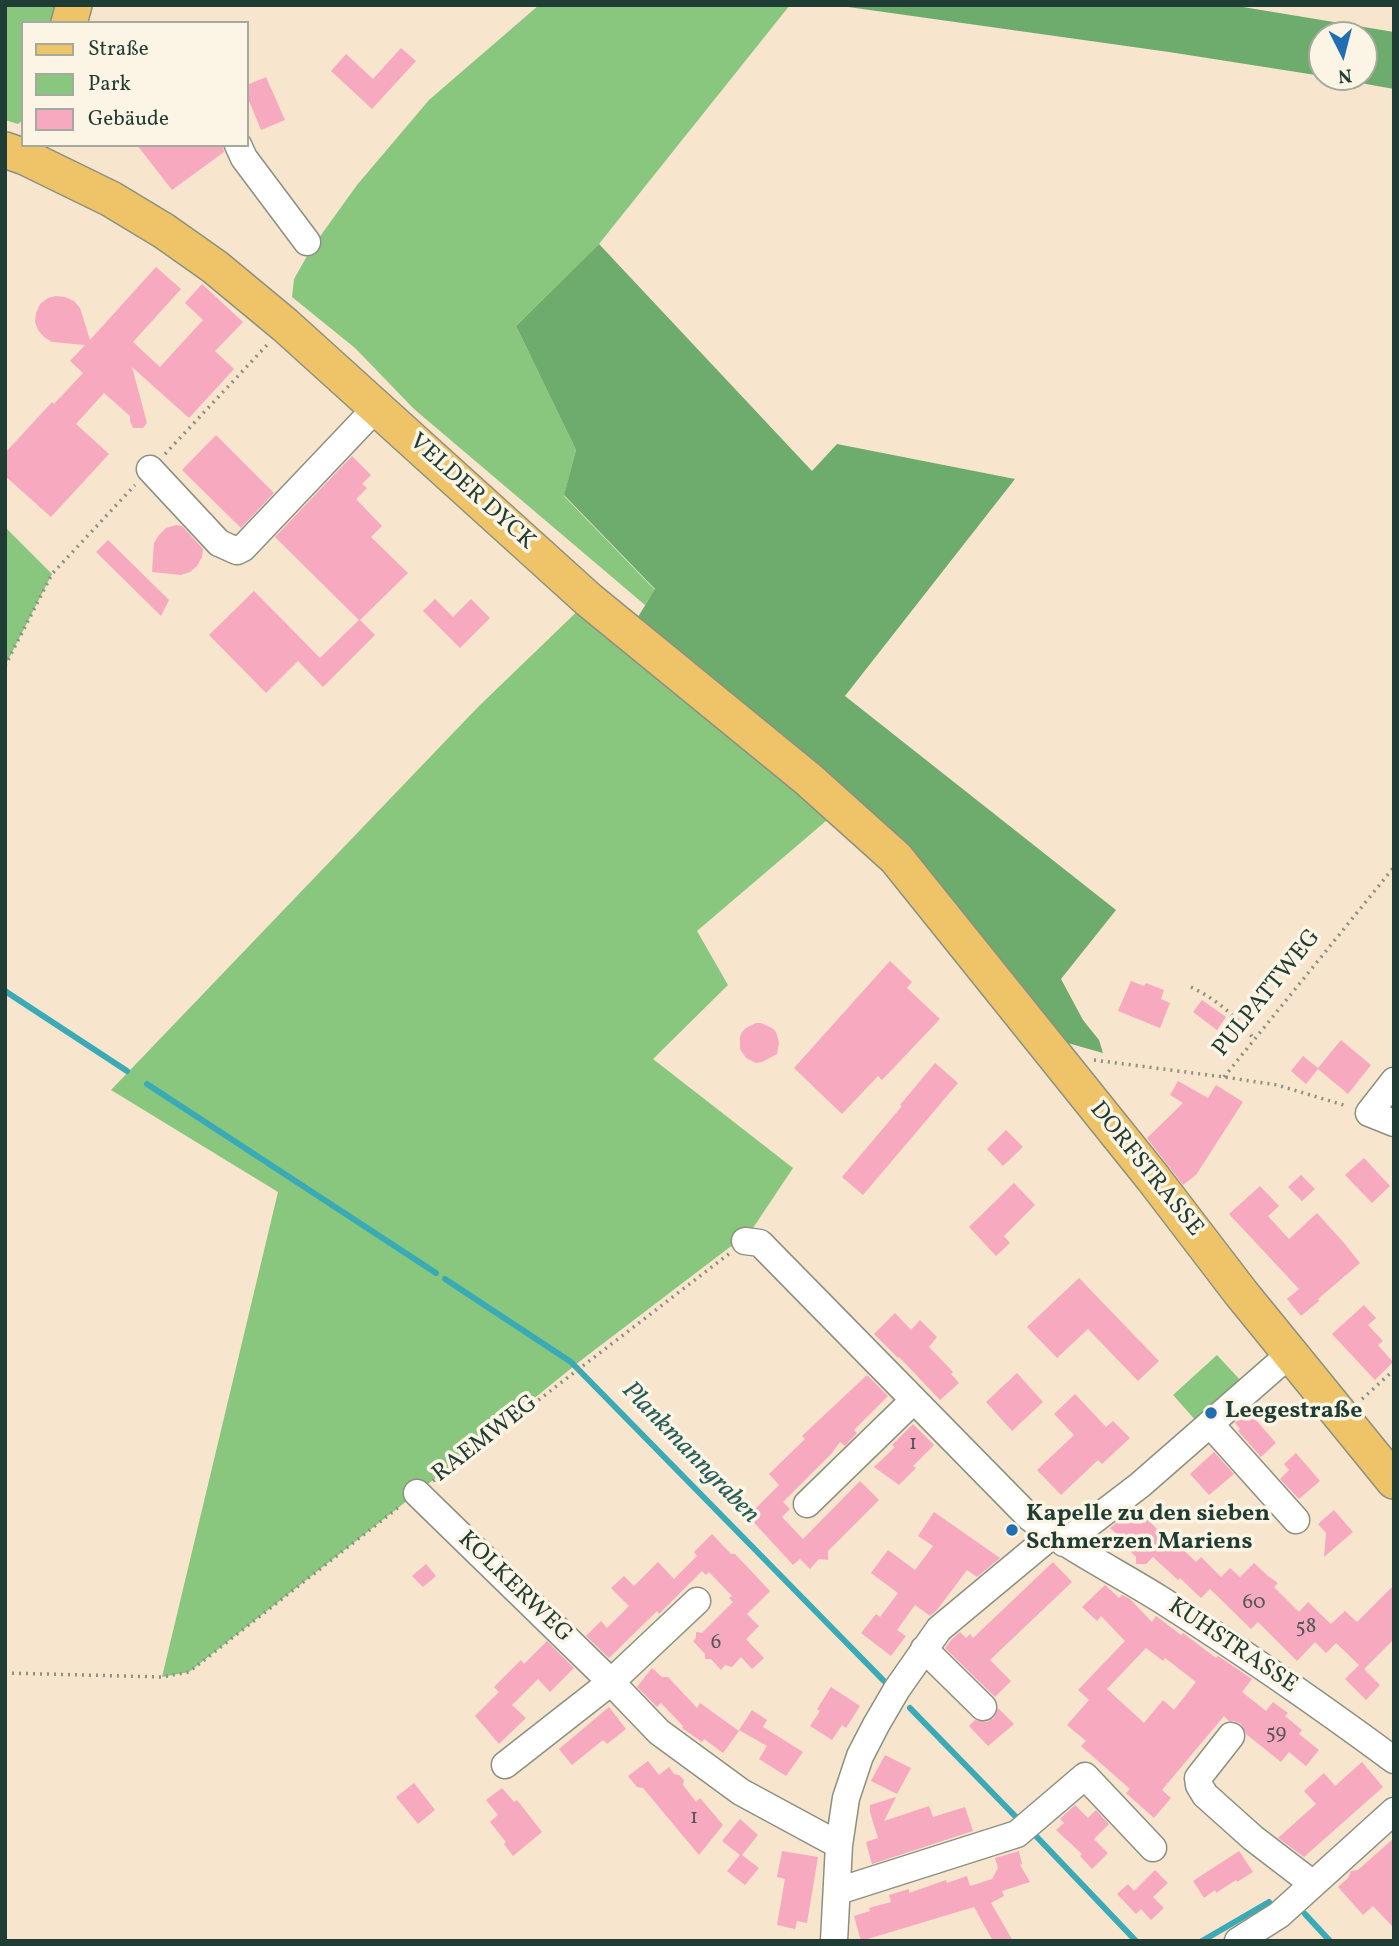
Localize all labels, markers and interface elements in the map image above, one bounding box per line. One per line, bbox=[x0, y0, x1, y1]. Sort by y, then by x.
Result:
legend bbox=[21, 21, 248, 147]
north arrow bbox=[1308, 21, 1378, 91]
text: Straße bbox=[88, 35, 149, 64]
text: N bbox=[1337, 61, 1353, 89]
text: Park bbox=[88, 70, 131, 99]
text: Gebäude bbox=[88, 105, 169, 134]
street label: VELDER DYCK bbox=[402, 429, 540, 557]
street label: PULPATTWEG bbox=[1208, 924, 1328, 1064]
street label: DORFSTRASSE bbox=[1082, 1097, 1208, 1243]
water label: Plankmanngraben bbox=[613, 1376, 765, 1532]
street label: RAEMWEG bbox=[428, 1390, 544, 1490]
place label: Leegestraße bbox=[1225, 1399, 1362, 1427]
marker: Leegestraße bbox=[1203, 1405, 1219, 1421]
house number: 1 bbox=[909, 1432, 917, 1458]
place label: Kapelle zu den sieben Schmerzen Mariens bbox=[1026, 1502, 1270, 1558]
marker: Kapelle zu den sieben Schmerzen Mariens bbox=[1004, 1522, 1020, 1538]
street label: KOLKERWEG bbox=[451, 1526, 577, 1650]
house number: 60 bbox=[1242, 1591, 1266, 1617]
street label: KUHSTRASSE bbox=[1162, 1593, 1302, 1701]
house number: 58 bbox=[1296, 1615, 1316, 1641]
house number: 6 bbox=[711, 1631, 721, 1657]
house number: 59 bbox=[1266, 1721, 1286, 1747]
house number: 1 bbox=[690, 1806, 698, 1832]

